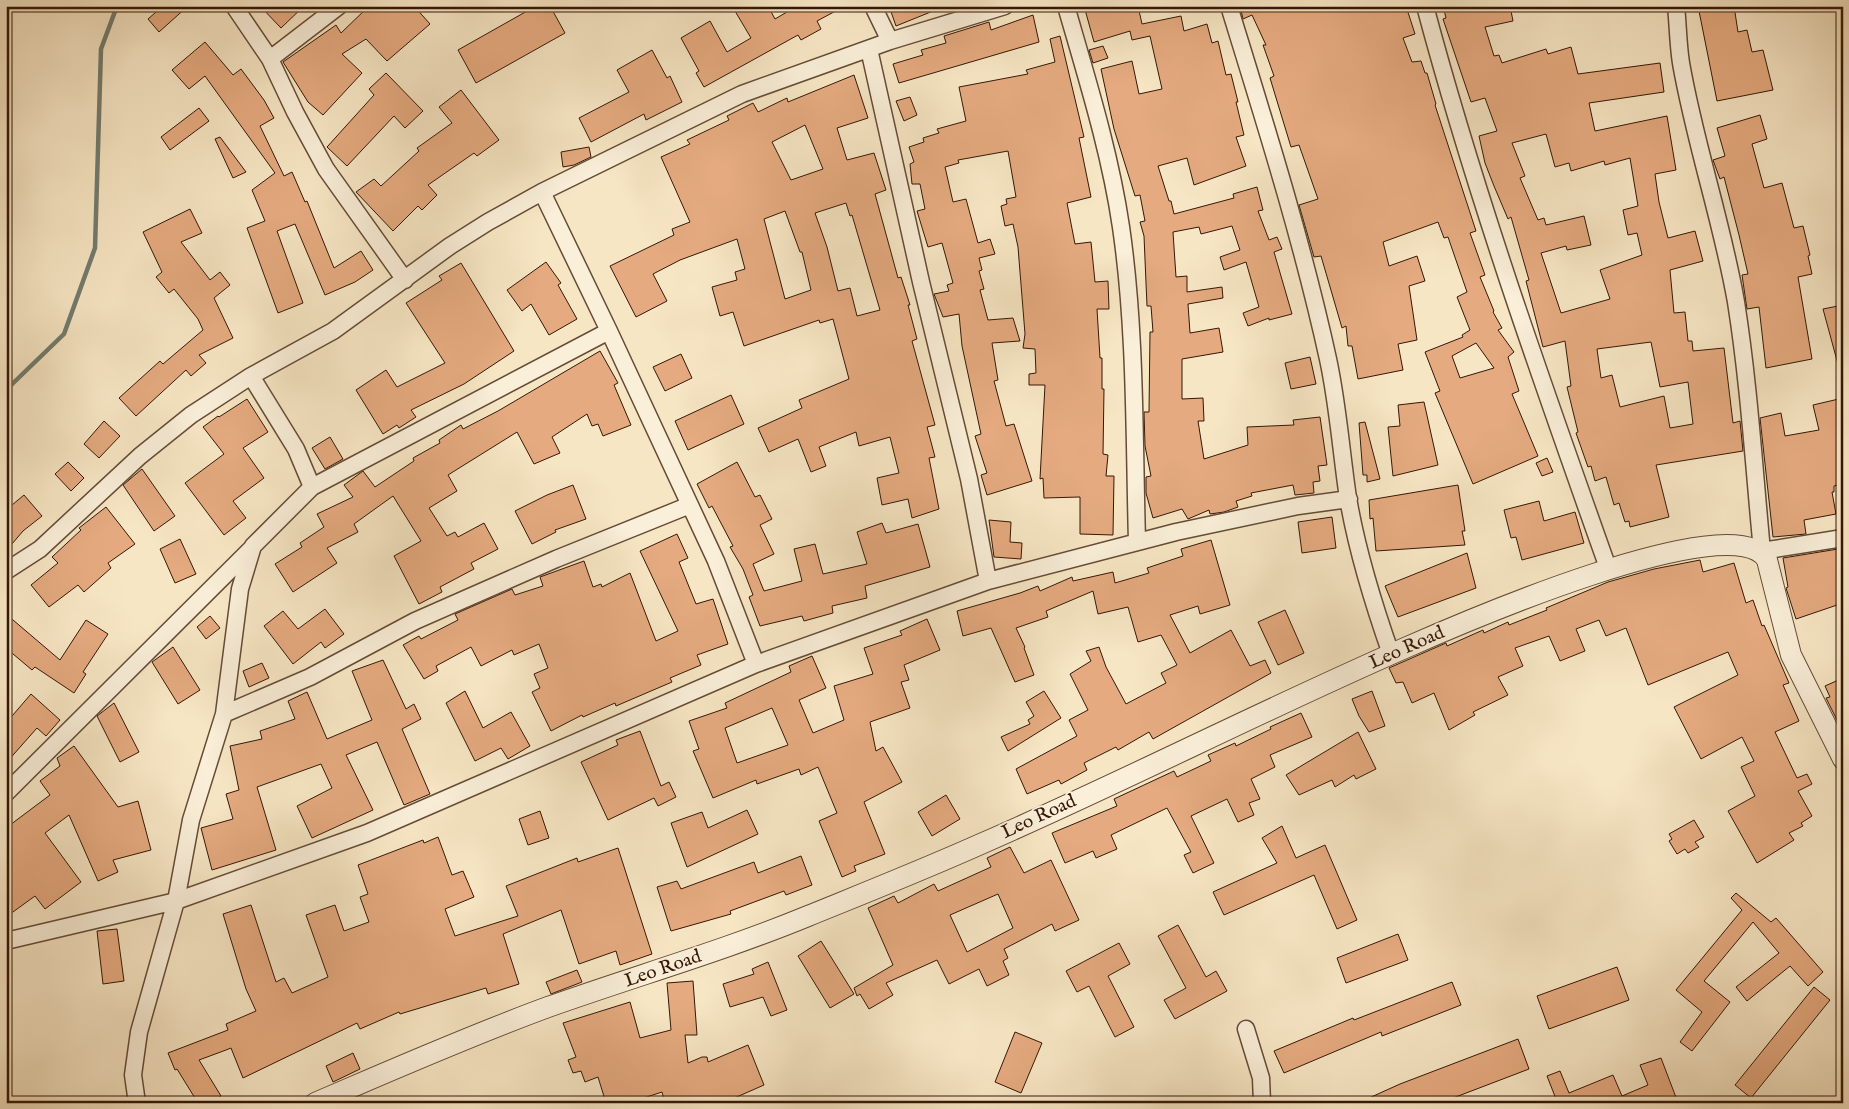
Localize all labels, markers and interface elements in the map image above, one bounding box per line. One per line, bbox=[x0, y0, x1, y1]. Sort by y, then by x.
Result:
street label: Leo Road bbox=[1366, 620, 1449, 675]
street label: Leo Road bbox=[998, 789, 1081, 845]
street label: Leo Road bbox=[621, 944, 705, 993]

